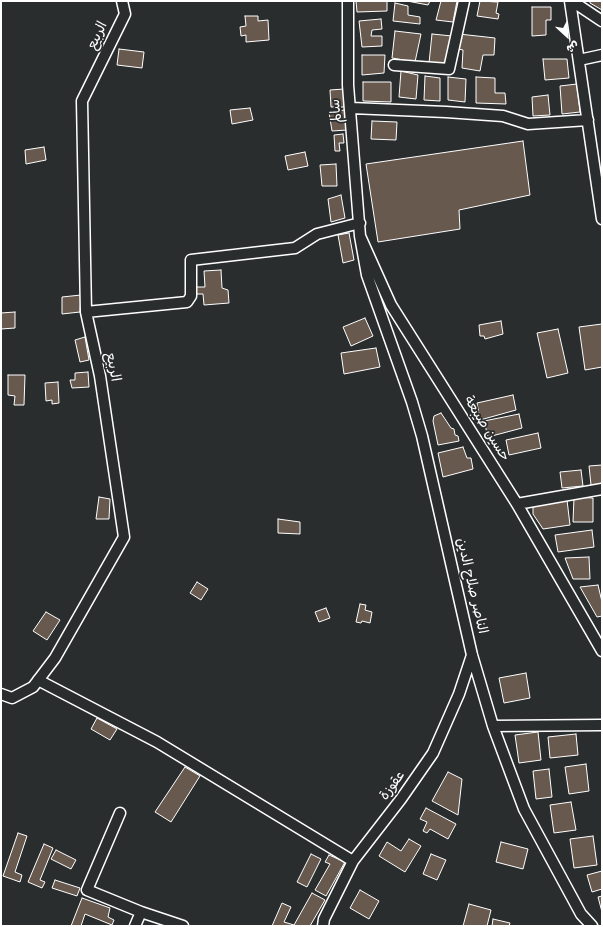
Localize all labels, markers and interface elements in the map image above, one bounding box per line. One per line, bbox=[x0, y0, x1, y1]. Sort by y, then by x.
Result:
north arrow bbox=[547, 16, 587, 56]
street label: الربيع bbox=[84, 19, 112, 53]
text: ش bbox=[564, 38, 581, 56]
street label: سالم bbox=[328, 98, 346, 124]
street label: الربيع bbox=[101, 351, 123, 383]
street label: حسين صيبعة bbox=[459, 393, 513, 465]
street label: الناصر صلاح الدين bbox=[452, 536, 490, 636]
street label: عقوزة bbox=[377, 768, 409, 804]

